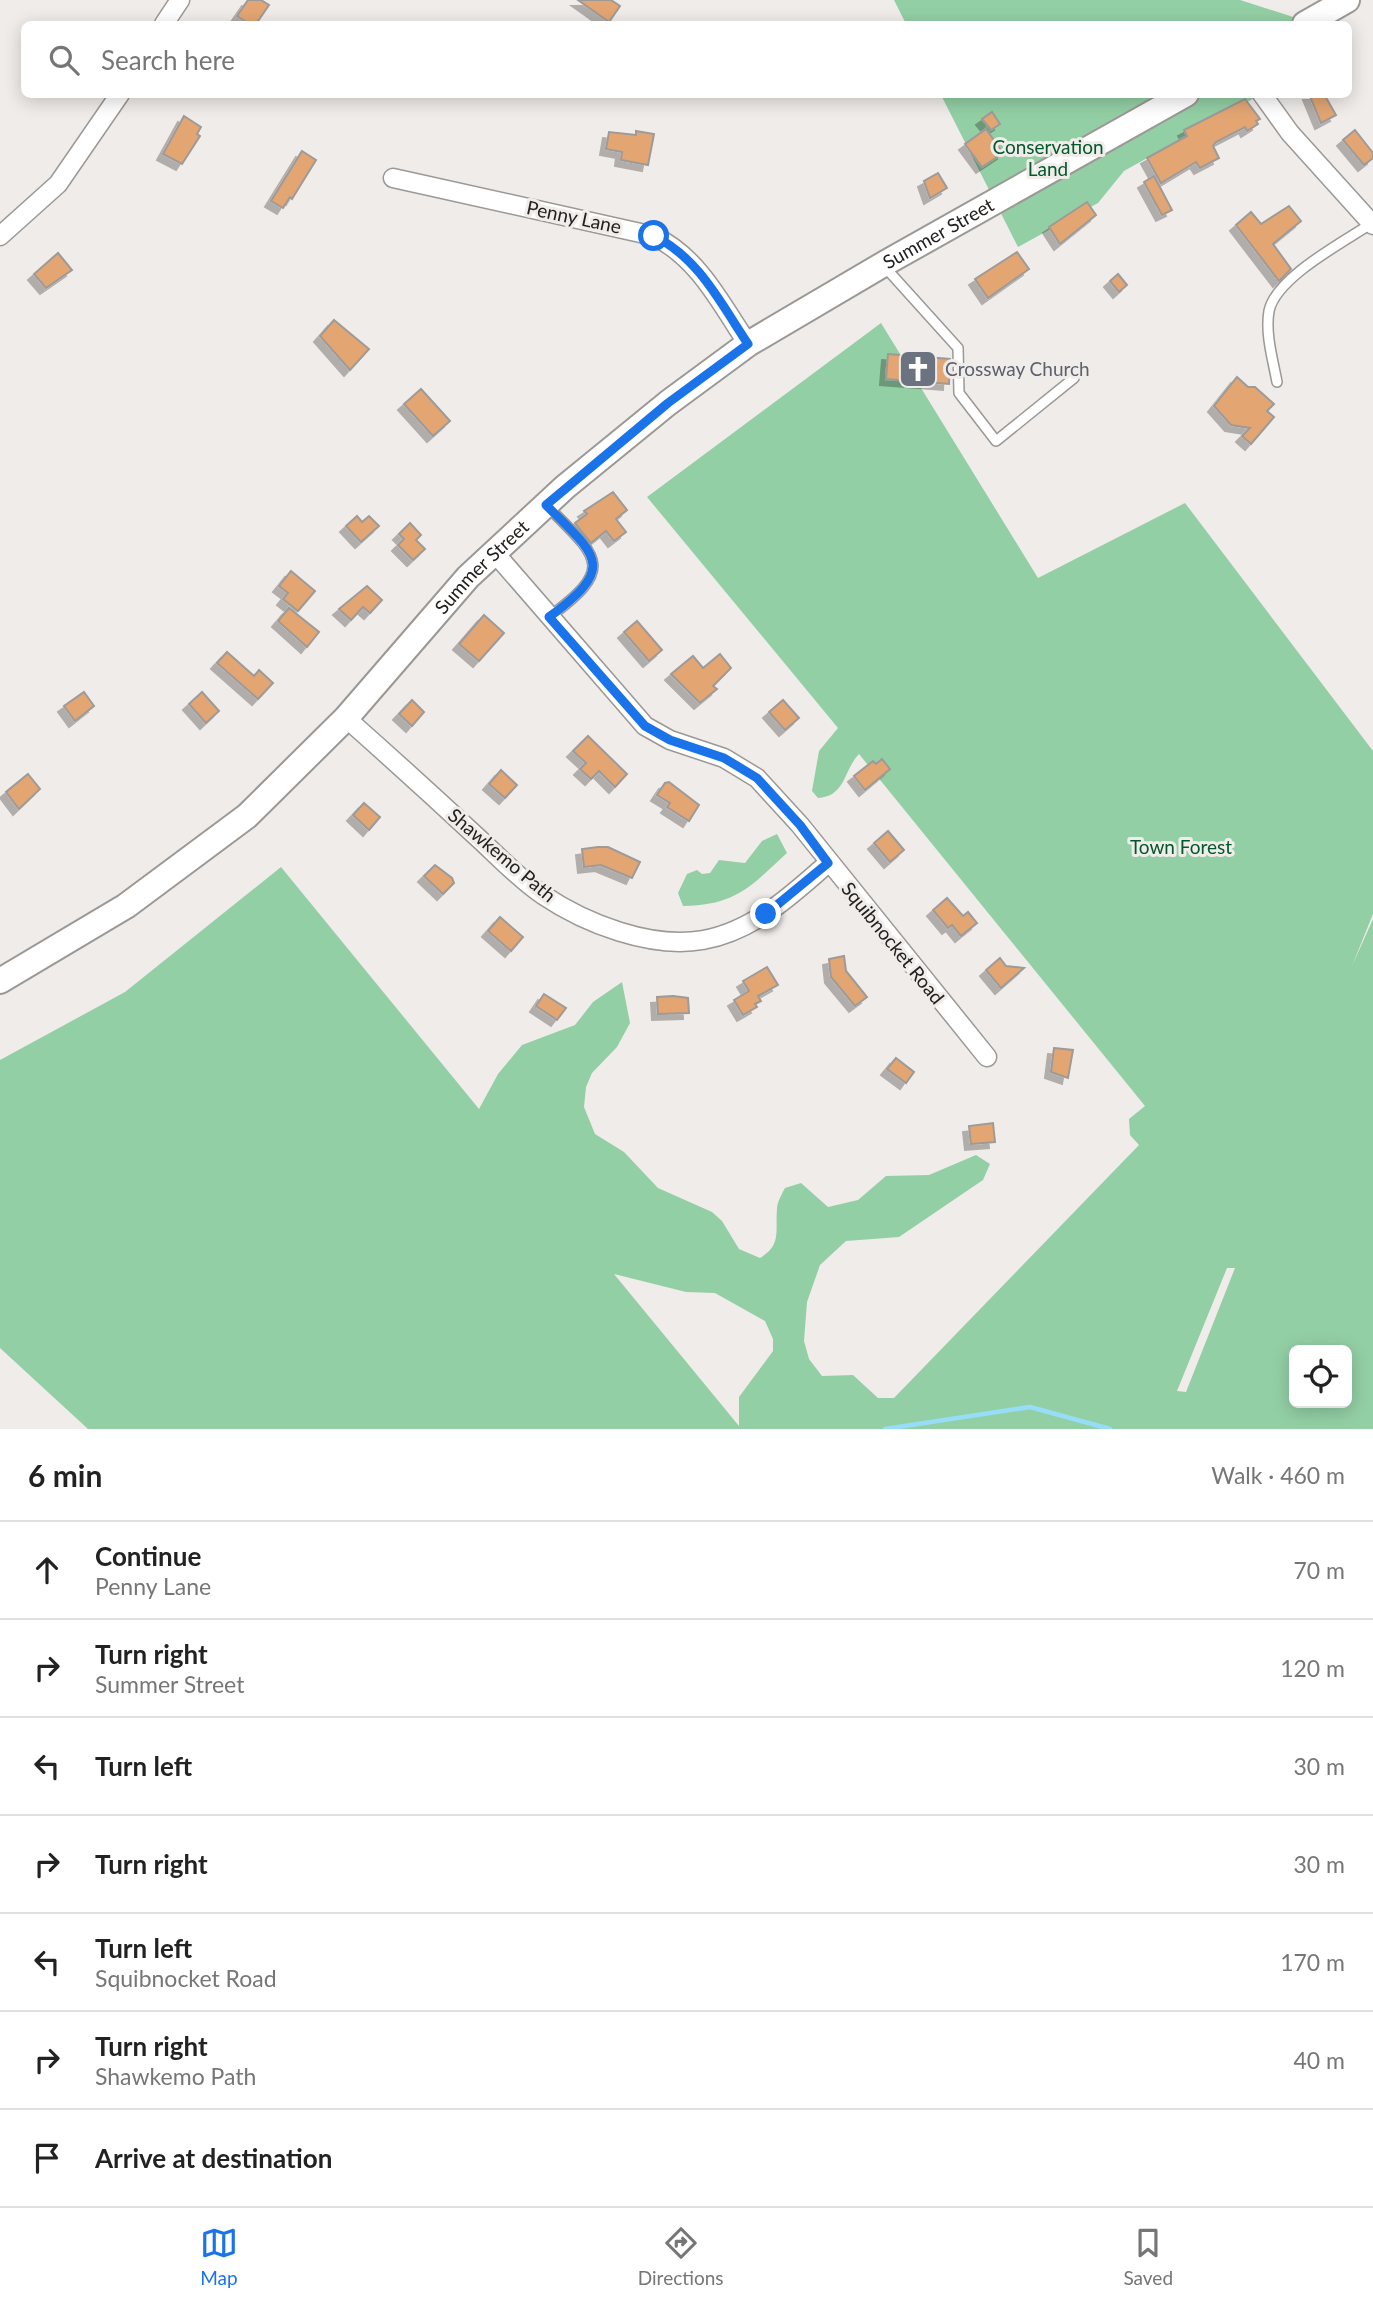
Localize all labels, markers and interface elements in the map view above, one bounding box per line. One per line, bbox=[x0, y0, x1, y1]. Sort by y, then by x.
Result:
search box bbox=[21, 21, 1352, 98]
icon: search bbox=[45, 41, 83, 79]
text: Search here bbox=[101, 44, 235, 76]
park label: Conservation Land bbox=[992, 135, 1104, 180]
street label: Summer Street bbox=[878, 192, 998, 273]
street label: Penny Lane bbox=[525, 195, 623, 238]
route start bbox=[638, 220, 669, 251]
church icon: Crossway Church bbox=[897, 348, 939, 390]
place label: Crossway Church bbox=[945, 357, 1090, 380]
street label: Summer Street bbox=[430, 515, 533, 618]
street label: Shawkemo Path bbox=[444, 803, 561, 906]
park label: Town Forest bbox=[1130, 835, 1232, 858]
street label: Squibnocket Road bbox=[837, 877, 950, 1008]
route end bbox=[750, 898, 781, 929]
map controls bbox=[1289, 1345, 1352, 1408]
button: locate bbox=[1289, 1345, 1352, 1408]
text: 6 min bbox=[28, 1457, 102, 1493]
text: Walk · 460 m bbox=[1211, 1461, 1345, 1489]
text: Continue bbox=[95, 1540, 201, 1572]
icon: ahead bbox=[28, 1551, 66, 1589]
text: 70 m bbox=[1294, 1556, 1345, 1584]
text: Penny Lane bbox=[95, 1572, 211, 1600]
text: Turn right bbox=[95, 1638, 208, 1670]
icon: right bbox=[28, 1649, 66, 1687]
text: 120 m bbox=[1280, 1654, 1345, 1682]
text: Summer Street bbox=[95, 1670, 244, 1698]
icon: left bbox=[28, 1747, 66, 1785]
text: Turn left bbox=[95, 1750, 192, 1782]
text: 30 m bbox=[1294, 1752, 1345, 1780]
icon: right bbox=[28, 1845, 66, 1883]
text: Turn right bbox=[95, 1848, 208, 1880]
text: 30 m bbox=[1294, 1850, 1345, 1878]
text: Turn left bbox=[95, 1932, 192, 1964]
icon: left bbox=[28, 1943, 66, 1981]
text: 170 m bbox=[1280, 1948, 1345, 1976]
text: Squibnocket Road bbox=[95, 1964, 277, 1992]
text: Turn right bbox=[95, 2030, 208, 2062]
icon: right bbox=[28, 2041, 66, 2079]
text: 40 m bbox=[1294, 2046, 1345, 2074]
text: Shawkemo Path bbox=[95, 2062, 256, 2090]
icon: arrive bbox=[28, 2139, 66, 2177]
text: Arrive at destination bbox=[95, 2142, 332, 2174]
tab: Map bbox=[200, 2224, 238, 2289]
tab: Directions bbox=[638, 2224, 724, 2289]
tab: Saved bbox=[1123, 2224, 1173, 2289]

